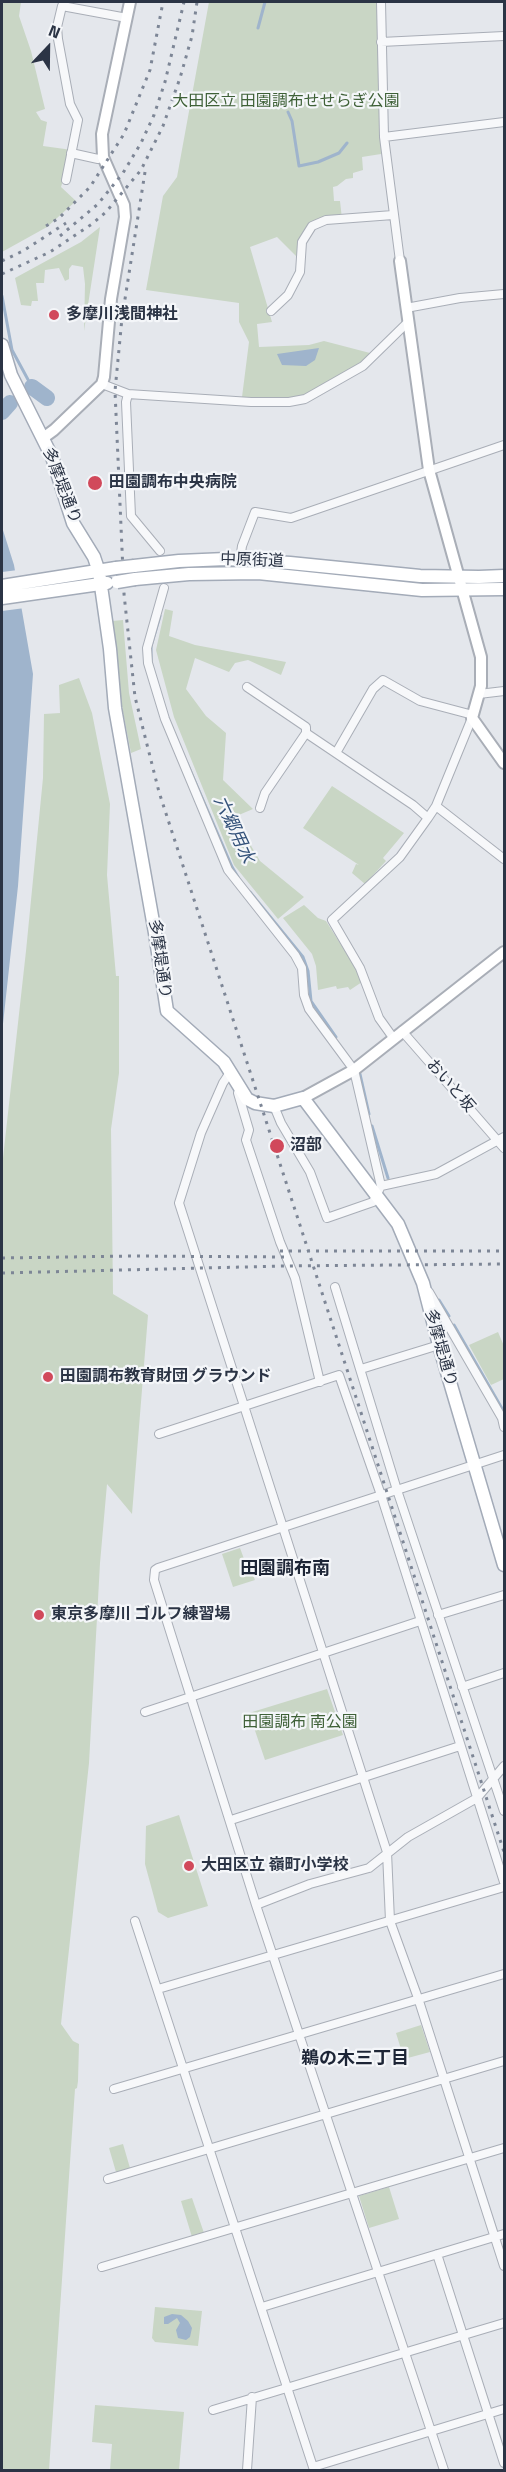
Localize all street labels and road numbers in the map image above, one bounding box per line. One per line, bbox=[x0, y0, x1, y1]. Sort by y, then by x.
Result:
street label: 多摩堤通り bbox=[38, 445, 84, 527]
street label: 中原街道 bbox=[220, 550, 284, 572]
street label: 多摩堤通り bbox=[144, 918, 174, 1000]
street label: おいと坂 bbox=[422, 1056, 478, 1116]
street label: 多摩堤通り bbox=[420, 1307, 460, 1389]

